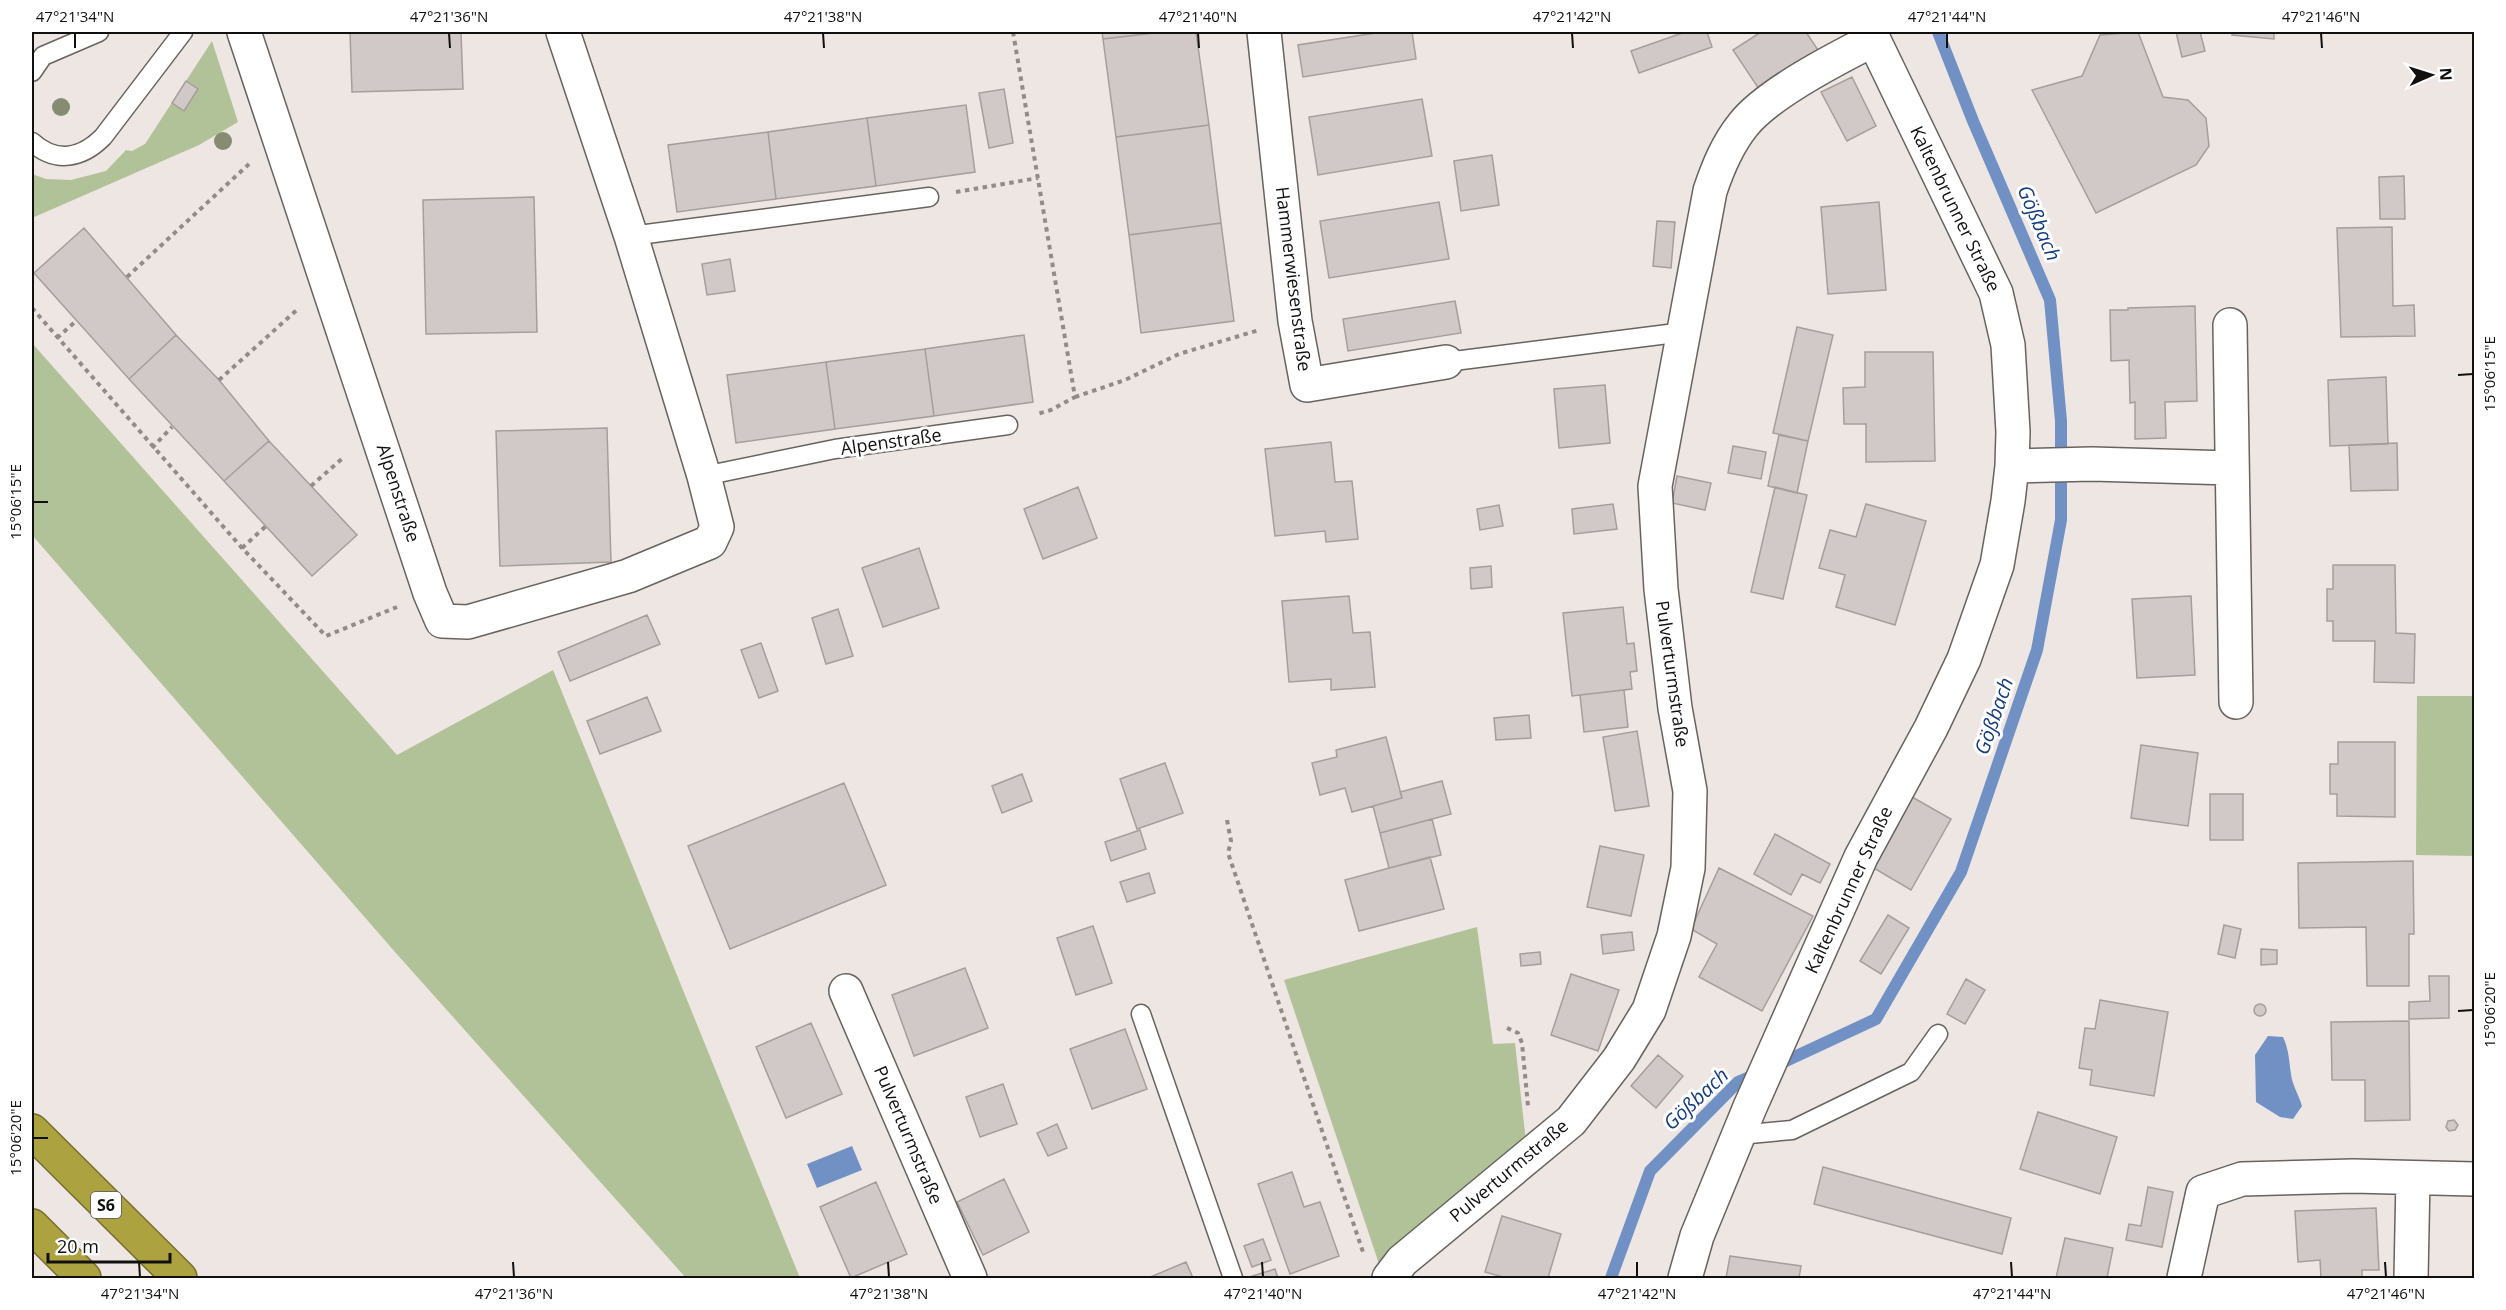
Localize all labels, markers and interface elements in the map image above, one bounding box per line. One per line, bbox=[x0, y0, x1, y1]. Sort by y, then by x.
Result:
text: 47°21'34"N bbox=[36, 6, 114, 26]
text: 47°21'36"N bbox=[410, 6, 488, 26]
text: 47°21'38"N bbox=[784, 6, 862, 26]
text: 47°21'40"N bbox=[1159, 6, 1237, 26]
text: 47°21'42"N bbox=[1533, 6, 1611, 26]
text: 47°21'44"N bbox=[1908, 6, 1986, 26]
text: 47°21'46"N bbox=[2282, 6, 2360, 26]
north arrow bbox=[2401, 45, 2461, 105]
text: N bbox=[2435, 67, 2457, 81]
street label: Kaltenbrunner Straße bbox=[1905, 122, 2007, 295]
water label: Gößbach bbox=[2011, 181, 2067, 265]
street label: Hammerwiesenstraße bbox=[1271, 185, 1317, 373]
text: 15°06'15"E bbox=[2479, 336, 2499, 412]
street label: Alpenstraße bbox=[839, 422, 943, 460]
street label: Alpenstraße bbox=[372, 441, 426, 545]
text: 15°06'15"E bbox=[5, 464, 25, 540]
street label: Pulverturmstraße bbox=[1651, 599, 1695, 749]
water label: Gößbach bbox=[1968, 674, 2019, 758]
street label: Kaltenbrunner Straße bbox=[1799, 802, 1897, 977]
text: 15°06'20"E bbox=[2479, 972, 2499, 1048]
street label: Pulverturmstraße bbox=[869, 1062, 949, 1207]
water label: Gößbach bbox=[1657, 1062, 1734, 1136]
text: 15°06'20"E bbox=[5, 1100, 25, 1176]
street label: Pulverturmstraße bbox=[1444, 1113, 1573, 1227]
road number: S6 bbox=[91, 1192, 121, 1218]
scale bar bbox=[48, 1226, 170, 1264]
text: 20 m bbox=[57, 1234, 99, 1258]
text: 47°21'34"N bbox=[101, 1283, 179, 1303]
text: 47°21'36"N bbox=[475, 1283, 553, 1303]
text: 47°21'38"N bbox=[850, 1283, 928, 1303]
text: 47°21'40"N bbox=[1224, 1283, 1302, 1303]
text: 47°21'42"N bbox=[1598, 1283, 1676, 1303]
text: 47°21'44"N bbox=[1973, 1283, 2051, 1303]
text: 47°21'46"N bbox=[2347, 1283, 2425, 1303]

